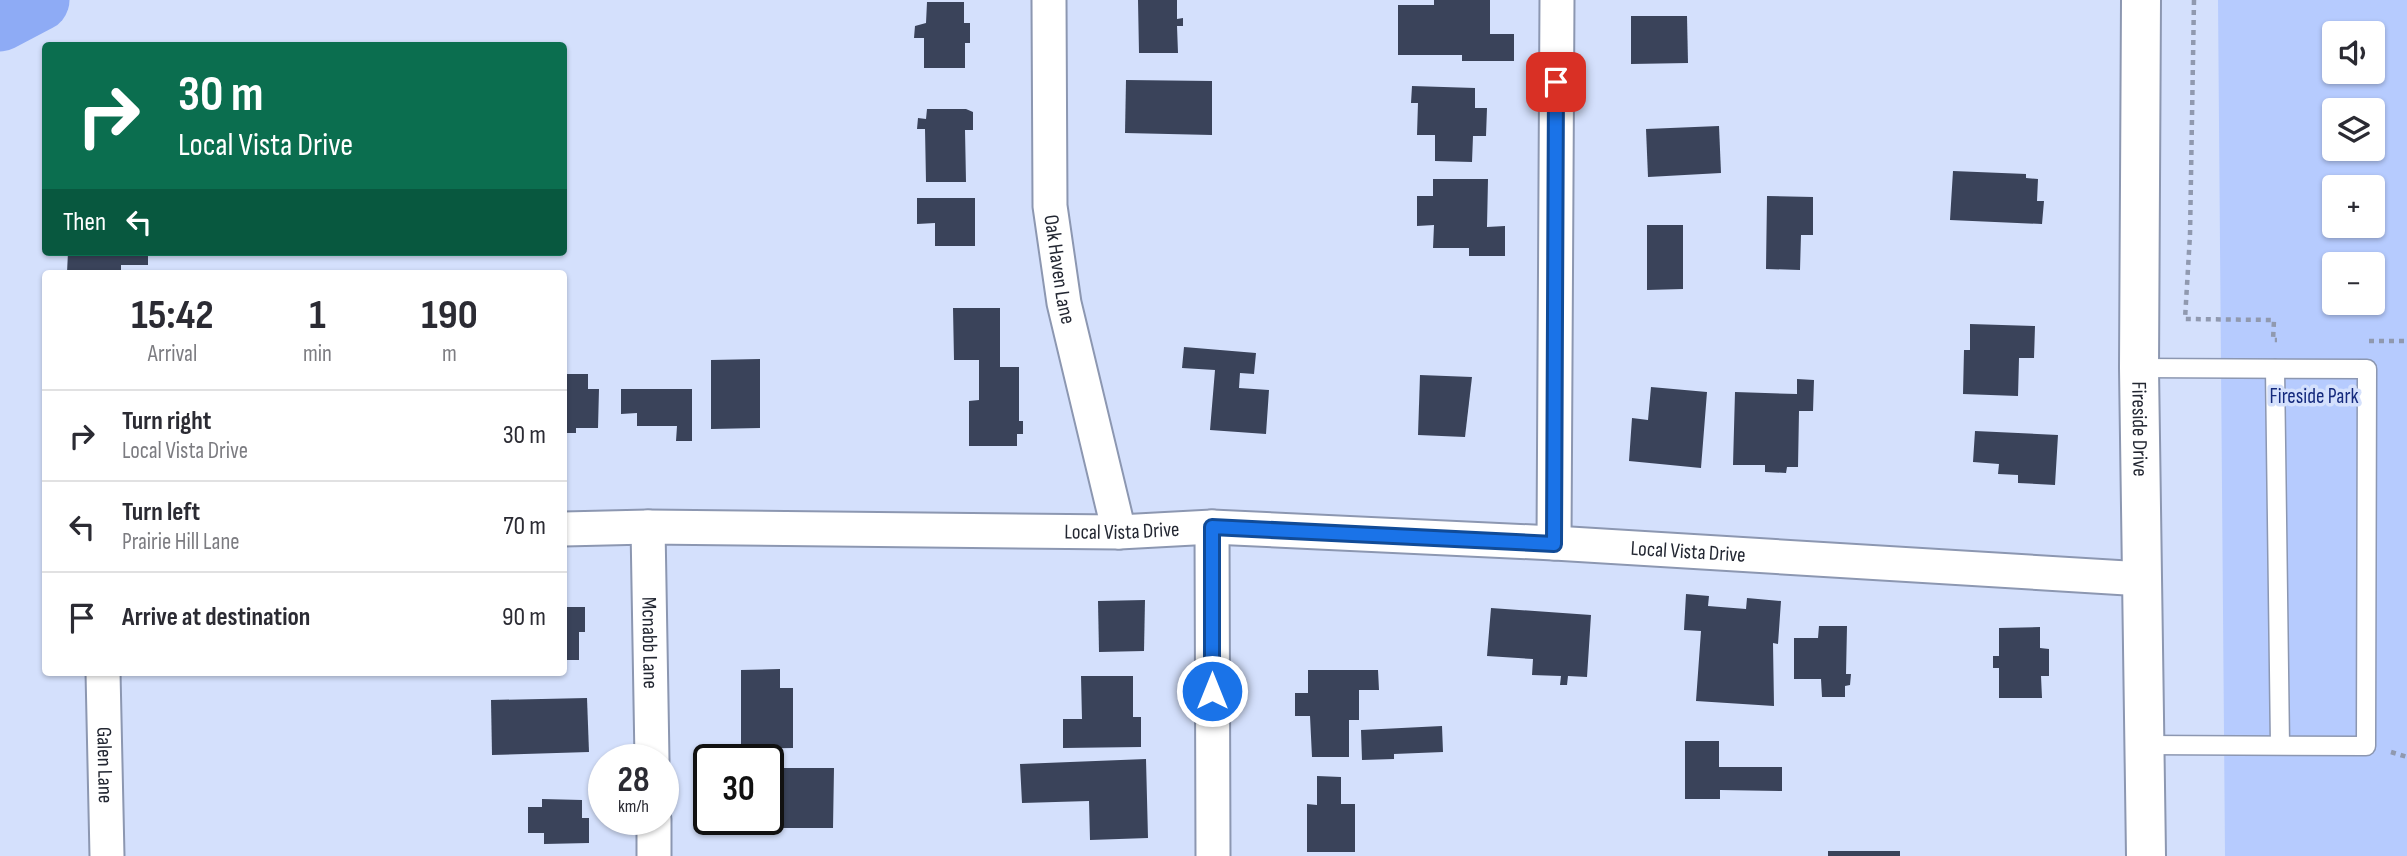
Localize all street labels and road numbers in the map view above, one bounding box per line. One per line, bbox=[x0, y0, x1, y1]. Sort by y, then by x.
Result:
street label: Oak Haven Lane bbox=[1038, 213, 1081, 327]
street label: Fireside Drive bbox=[2126, 381, 2153, 477]
street label: Local Vista Drive bbox=[1064, 517, 1180, 545]
street label: Local Vista Drive bbox=[1630, 536, 1746, 568]
street label: Mcnabb Lane bbox=[636, 597, 663, 689]
street label: Galen Lane bbox=[91, 726, 118, 804]

